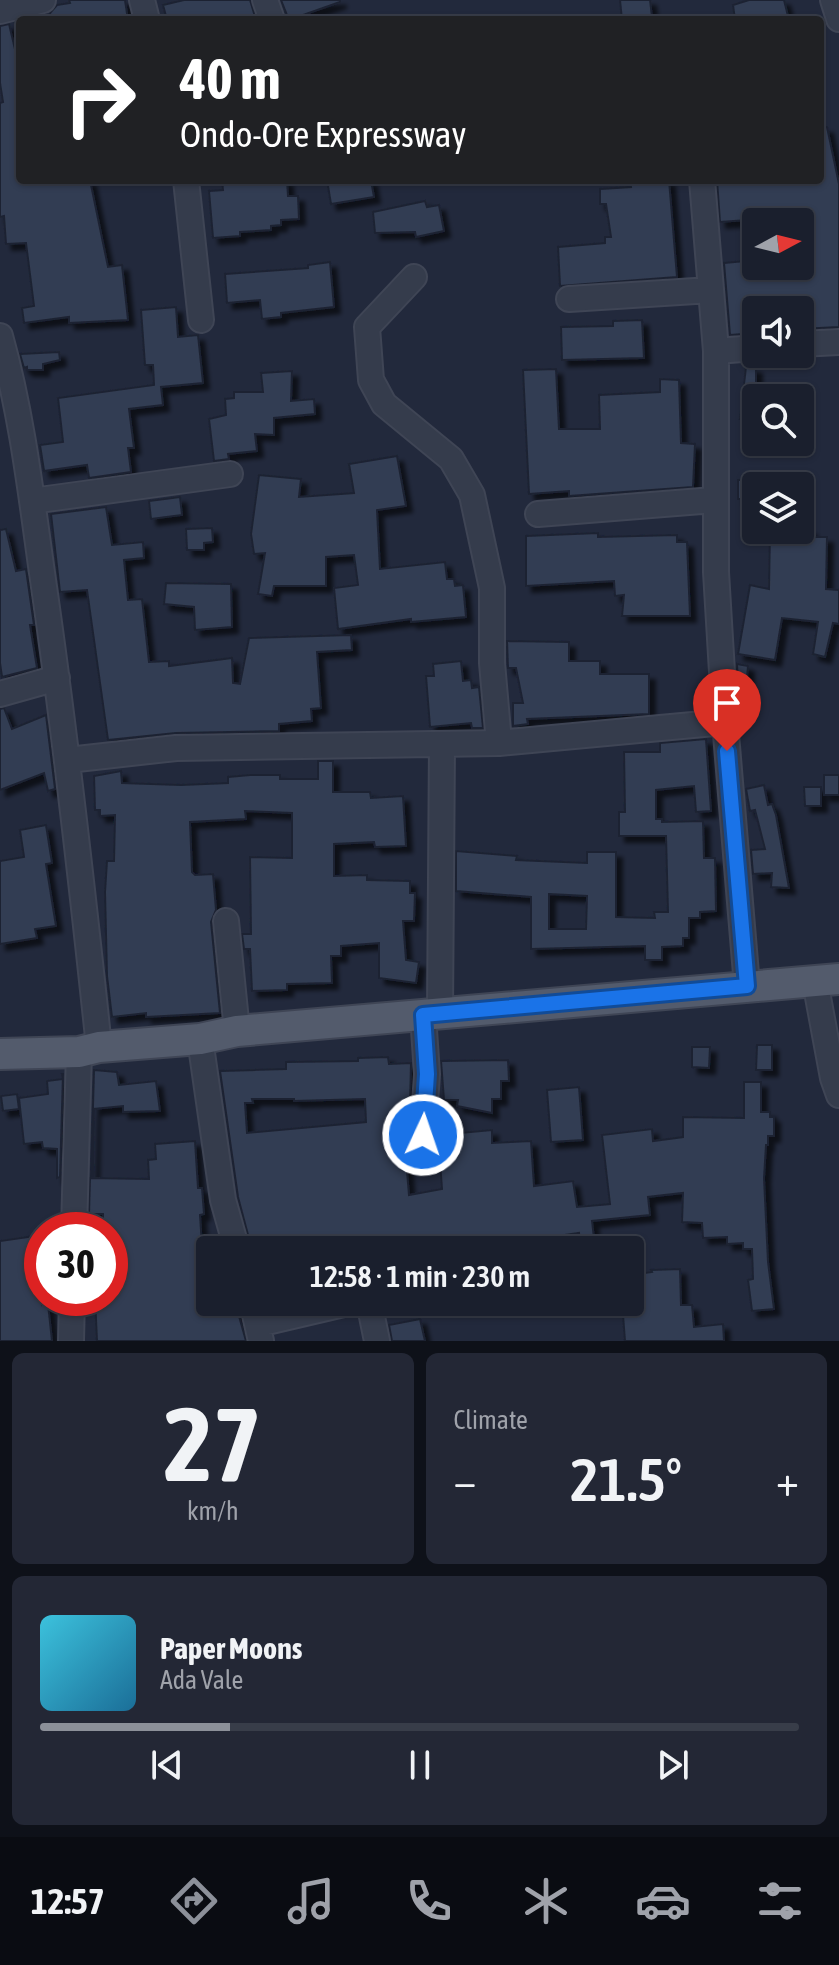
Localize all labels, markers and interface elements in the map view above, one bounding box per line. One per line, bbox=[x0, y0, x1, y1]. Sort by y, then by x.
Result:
text: 40 m bbox=[180, 47, 281, 111]
icon: right bbox=[48, 48, 152, 152]
text: Ondo-Ore Expressway bbox=[180, 113, 466, 155]
north arrow bbox=[742, 208, 814, 280]
map controls bbox=[742, 208, 814, 544]
button: sound bbox=[742, 296, 814, 368]
button: search bbox=[742, 384, 814, 456]
button: layers bbox=[742, 472, 814, 544]
pin bbox=[693, 669, 761, 751]
icon: arrive bbox=[705, 681, 749, 725]
position arrow bbox=[381, 1093, 465, 1177]
speed limit sign: 30 bbox=[24, 1212, 128, 1316]
text: 12:58 · 1 min · 230 m bbox=[310, 1259, 530, 1293]
text: 27 bbox=[164, 1384, 262, 1503]
text: Climate bbox=[454, 1405, 528, 1435]
text: 21.5° bbox=[570, 1445, 682, 1514]
text: − bbox=[454, 1455, 476, 1505]
text: + bbox=[776, 1455, 799, 1505]
text: km/h bbox=[187, 1496, 239, 1526]
text: Paper Moons bbox=[160, 1631, 302, 1665]
text: Ada Vale bbox=[160, 1665, 243, 1695]
icon: previous bbox=[145, 1743, 189, 1787]
icon: pause bbox=[398, 1743, 442, 1787]
icon: next bbox=[651, 1743, 695, 1787]
icon: directions bbox=[166, 1873, 222, 1929]
icon: music bbox=[283, 1873, 339, 1929]
icon: phone bbox=[401, 1873, 457, 1929]
icon: climate bbox=[518, 1873, 574, 1929]
icon: car bbox=[635, 1873, 691, 1929]
icon: filters bbox=[752, 1873, 808, 1929]
text: 12:57 bbox=[31, 1880, 105, 1922]

